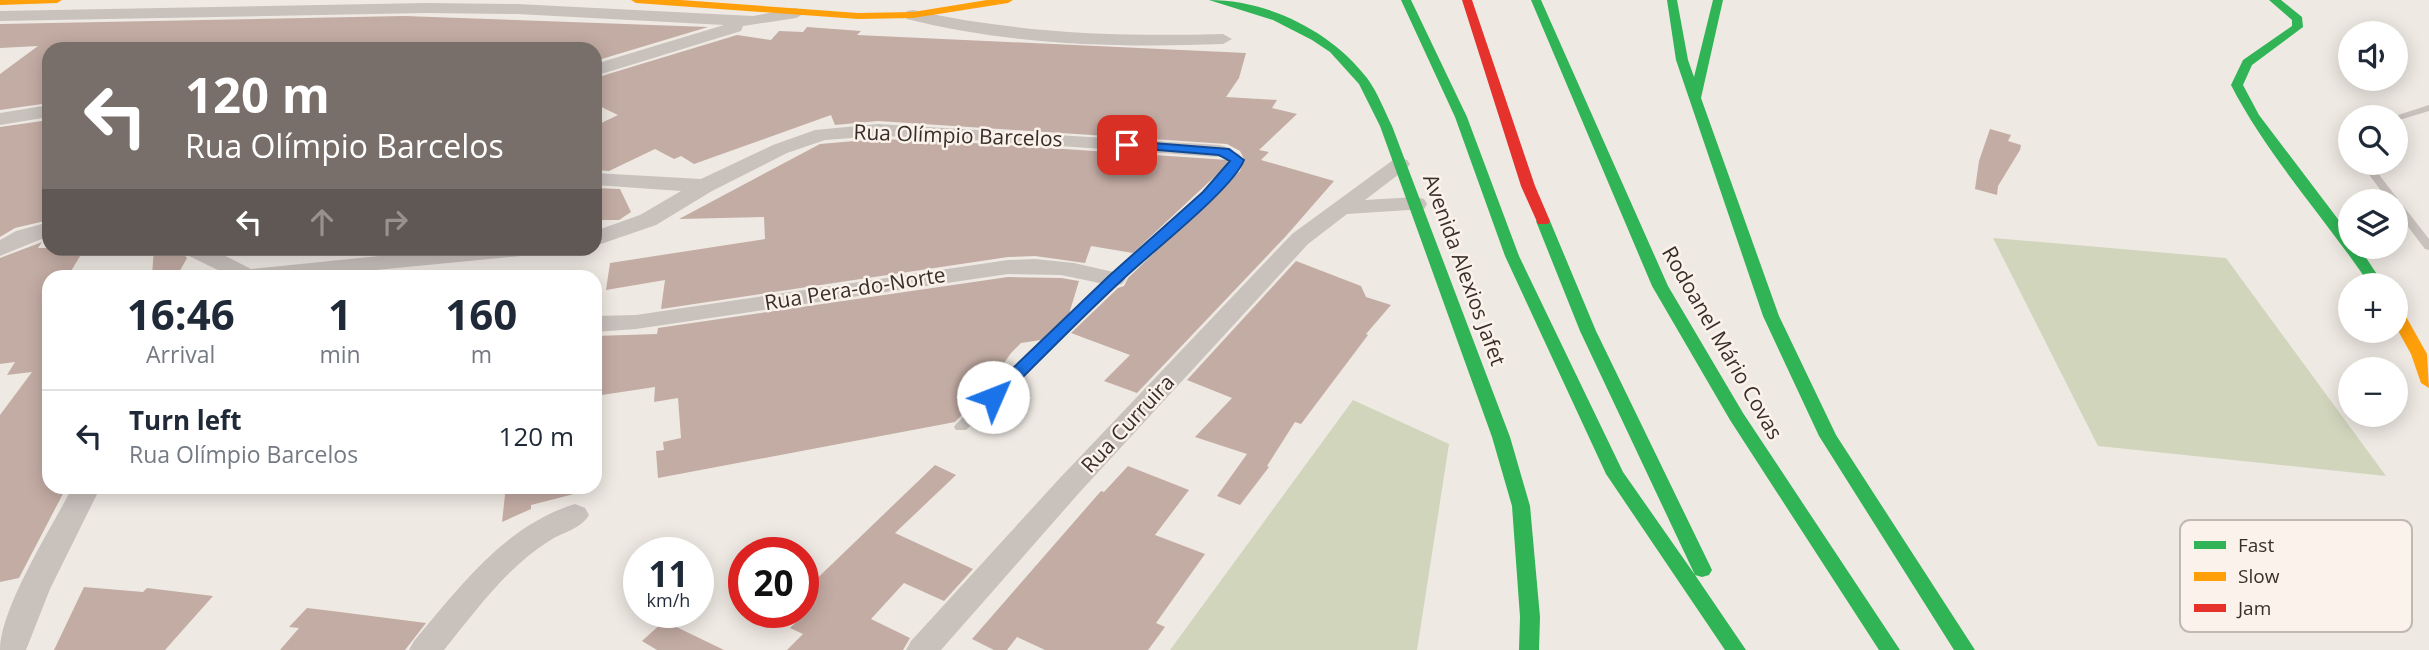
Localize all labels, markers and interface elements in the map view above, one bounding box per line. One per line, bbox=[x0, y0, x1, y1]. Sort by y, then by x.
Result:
map controls bbox=[2338, 21, 2408, 427]
button: sound bbox=[2338, 21, 2408, 91]
text: 120 m bbox=[185, 61, 330, 127]
icon: left bbox=[70, 70, 161, 161]
button: search bbox=[2338, 105, 2408, 175]
pin bbox=[1097, 115, 1157, 175]
street label: Rua Olímpio Barcelos bbox=[853, 117, 1063, 153]
text: Rua Olímpio Barcelos bbox=[185, 124, 504, 167]
icon: arrive bbox=[1108, 126, 1146, 164]
street label: Avenida Alexios Jafet bbox=[1417, 170, 1513, 369]
button: layers bbox=[2338, 189, 2408, 259]
icon: left bbox=[230, 203, 268, 241]
icon: ahead bbox=[303, 203, 341, 241]
icon: right bbox=[376, 203, 414, 241]
street label: Rodoanel Mário Covas bbox=[1656, 241, 1790, 444]
street label: Rua Pera-do-Norte bbox=[762, 260, 947, 316]
button: + bbox=[2338, 273, 2408, 343]
text: 16:46 bbox=[127, 285, 235, 342]
text: 1 bbox=[328, 285, 352, 342]
text: 160 bbox=[445, 285, 517, 342]
text: Arrival bbox=[146, 338, 215, 370]
text: min bbox=[319, 338, 361, 370]
text: m bbox=[471, 338, 492, 370]
button: − bbox=[2338, 357, 2408, 427]
position arrow bbox=[956, 360, 1030, 434]
street label: Rua Curruira bbox=[1075, 368, 1180, 478]
text: Turn left bbox=[129, 402, 241, 438]
icon: left bbox=[70, 417, 108, 455]
text: 120 m bbox=[499, 418, 574, 454]
text: Rua Olímpio Barcelos bbox=[129, 438, 358, 470]
legend bbox=[2180, 520, 2412, 632]
text: Fast bbox=[2238, 532, 2274, 558]
speed limit sign: 20 bbox=[728, 537, 819, 628]
text: 11 bbox=[648, 550, 689, 597]
text: Slow bbox=[2238, 563, 2280, 589]
text: km/h bbox=[647, 588, 690, 612]
text: Jam bbox=[2236, 595, 2271, 621]

